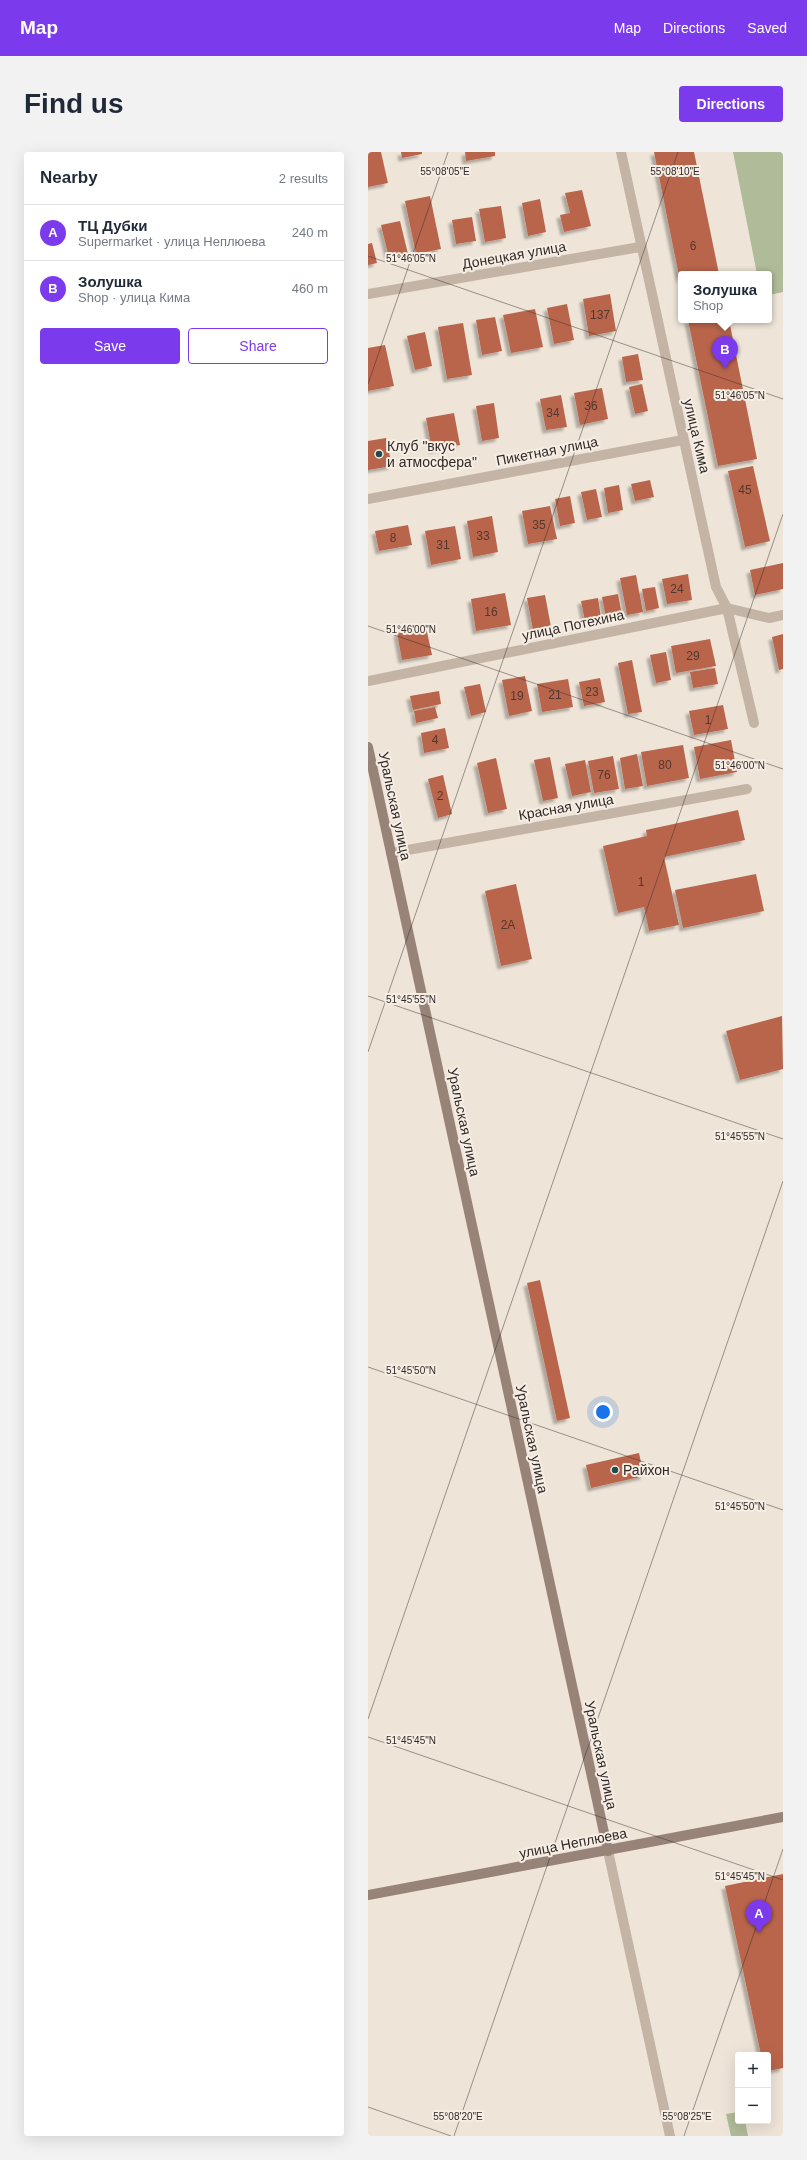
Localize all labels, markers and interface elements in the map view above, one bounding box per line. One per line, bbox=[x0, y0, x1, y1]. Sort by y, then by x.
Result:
text: Map bbox=[20, 17, 58, 38]
text: Map bbox=[614, 20, 641, 36]
text: Directions bbox=[663, 20, 725, 36]
text: Saved bbox=[747, 20, 787, 36]
button: Directions bbox=[679, 86, 783, 122]
text: Find us bbox=[24, 88, 124, 119]
text: 55°08'05"E bbox=[420, 166, 470, 177]
text: 55°08'10"E bbox=[650, 166, 700, 177]
text: Nearby bbox=[40, 168, 98, 187]
text: 2 results bbox=[279, 171, 328, 186]
text: ТЦ Дубки bbox=[78, 217, 148, 234]
text: A bbox=[48, 225, 58, 240]
text: 240 m bbox=[292, 225, 328, 240]
text: Supermarket · улица Неплюева bbox=[78, 234, 266, 249]
street label: Донецкая улица bbox=[461, 238, 567, 272]
house number: 6 bbox=[690, 239, 697, 253]
text: 51°46'05"N bbox=[386, 253, 436, 264]
popup bbox=[678, 271, 772, 323]
text: Золушка bbox=[78, 273, 142, 290]
text: B bbox=[48, 281, 58, 296]
text: 460 m bbox=[292, 281, 328, 296]
text: Золушка bbox=[693, 281, 757, 298]
text: Shop · улица Кима bbox=[78, 290, 190, 305]
text: Shop bbox=[693, 298, 723, 313]
house number: 137 bbox=[590, 308, 610, 322]
button: Save bbox=[40, 328, 180, 364]
button: Share bbox=[188, 328, 328, 364]
pin: B bbox=[712, 336, 738, 369]
text: 51°46'05"N bbox=[715, 390, 765, 401]
street label: улица Кима bbox=[681, 397, 713, 475]
house number: 36 bbox=[584, 399, 598, 413]
house number: 34 bbox=[546, 406, 560, 420]
street label: Пикетная улица bbox=[495, 433, 599, 469]
place label: Клуб "вкус и атмосфера" bbox=[387, 438, 477, 470]
marker: Клуб "вкус и атмосфера" bbox=[374, 449, 384, 459]
house number: 45 bbox=[738, 483, 752, 497]
house number: 35 bbox=[532, 518, 546, 532]
house number: 33 bbox=[476, 529, 490, 543]
house number: 8 bbox=[390, 531, 397, 545]
house number: 31 bbox=[436, 538, 450, 552]
house number: 24 bbox=[670, 582, 684, 596]
house number: 16 bbox=[484, 605, 498, 619]
street label: улица Потехина bbox=[520, 606, 626, 644]
text: 51°46'00"N bbox=[386, 624, 436, 635]
house number: 29 bbox=[686, 649, 700, 663]
house number: 23 bbox=[585, 685, 599, 699]
house number: 21 bbox=[548, 688, 562, 702]
house number: 19 bbox=[510, 689, 524, 703]
house number: 1 bbox=[705, 713, 712, 727]
house number: 4 bbox=[432, 733, 439, 747]
street label: Уральская улица bbox=[376, 750, 414, 862]
house number: 80 bbox=[658, 758, 672, 772]
text: 51°46'00"N bbox=[715, 760, 765, 771]
house number: 76 bbox=[597, 768, 611, 782]
house number: 2 bbox=[437, 789, 444, 803]
street label: Красная улица bbox=[517, 791, 615, 823]
house number: 1 bbox=[638, 875, 645, 889]
house number: 2А bbox=[501, 918, 515, 932]
text: 51°45'55"N bbox=[386, 994, 436, 1005]
street label: Уральская улица bbox=[445, 1066, 483, 1178]
text: 51°45'55"N bbox=[715, 1131, 765, 1142]
text: 51°45'50"N bbox=[386, 1365, 436, 1376]
street label: Уральская улица bbox=[513, 1383, 551, 1495]
your location bbox=[593, 1402, 613, 1422]
place label: Райхон bbox=[623, 1462, 670, 1478]
marker: Райхон bbox=[610, 1465, 620, 1475]
text: 51°45'50"N bbox=[715, 1501, 765, 1512]
street label: Уральская улица bbox=[582, 1699, 620, 1811]
text: 51°45'45"N bbox=[386, 1735, 436, 1746]
street label: улица Неплюева bbox=[518, 1825, 628, 1861]
text: 51°45'45"N bbox=[715, 1871, 765, 1882]
pin: A bbox=[746, 1900, 772, 1933]
map controls bbox=[735, 2052, 771, 2124]
button: + bbox=[735, 2052, 771, 2088]
button: − bbox=[735, 2088, 771, 2124]
text: 55°08'20"E bbox=[433, 2111, 483, 2122]
text: 55°08'25"E bbox=[662, 2111, 712, 2122]

